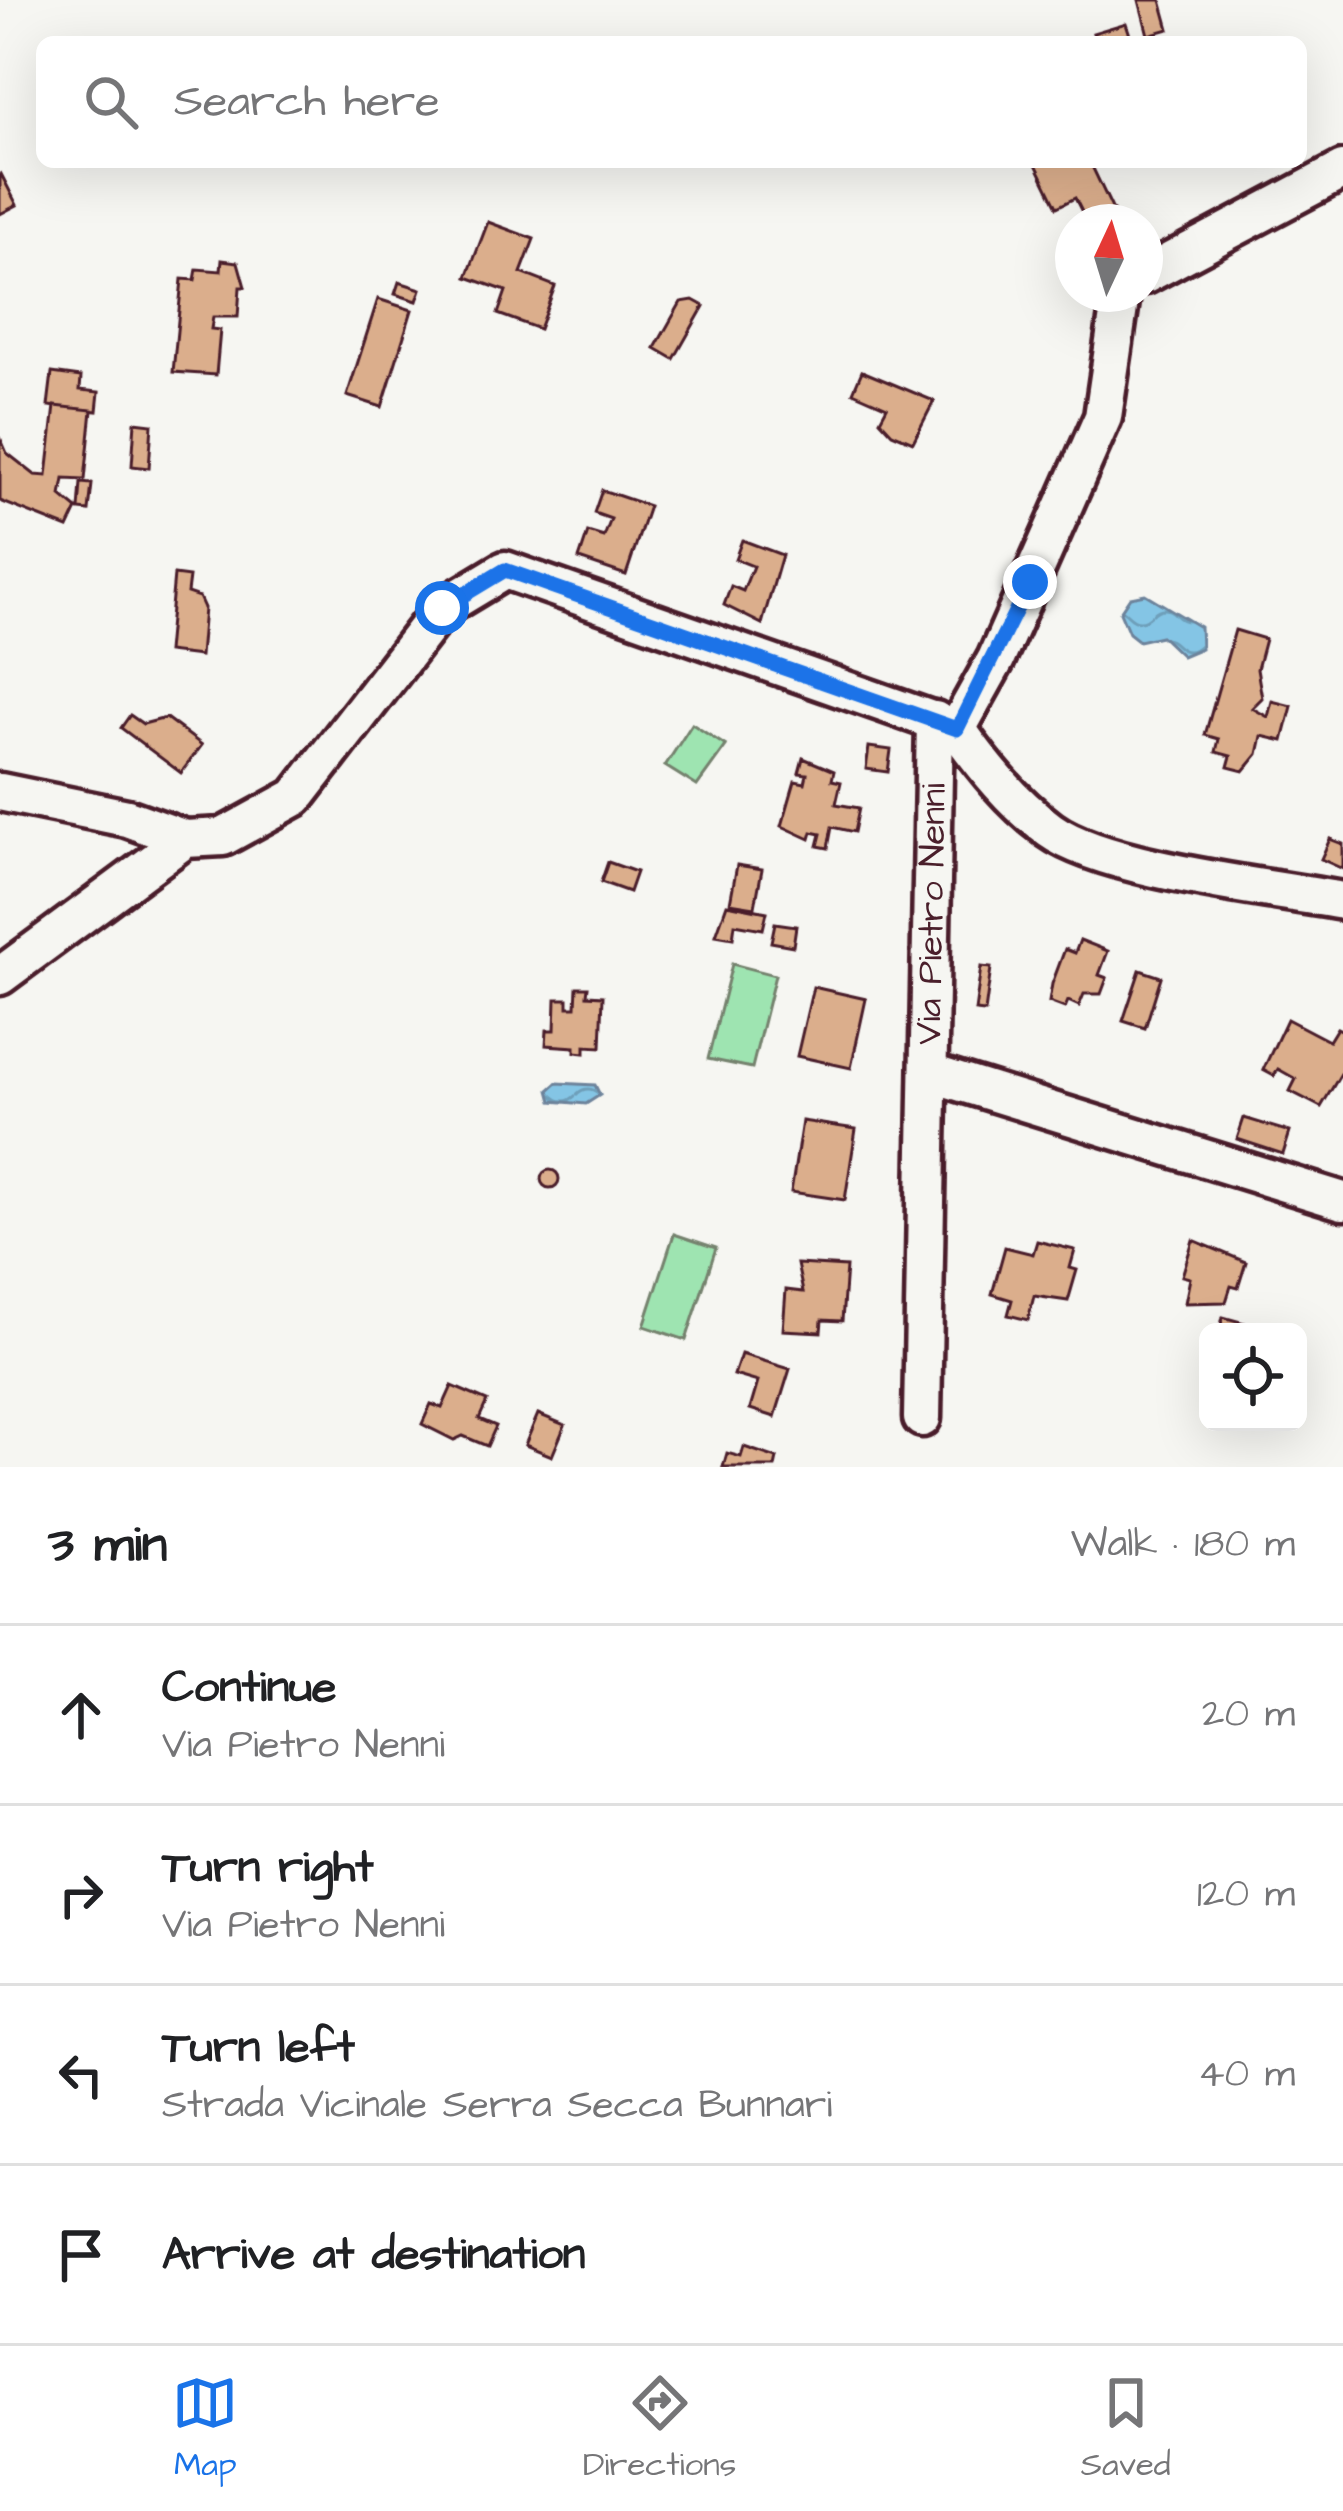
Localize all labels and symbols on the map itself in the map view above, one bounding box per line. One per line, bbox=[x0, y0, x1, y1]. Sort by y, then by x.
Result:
north arrow bbox=[1055, 204, 1163, 312]
route end bbox=[1003, 555, 1057, 609]
route start bbox=[415, 581, 469, 635]
street label: Via Pietro Nenni bbox=[903, 783, 959, 1045]

